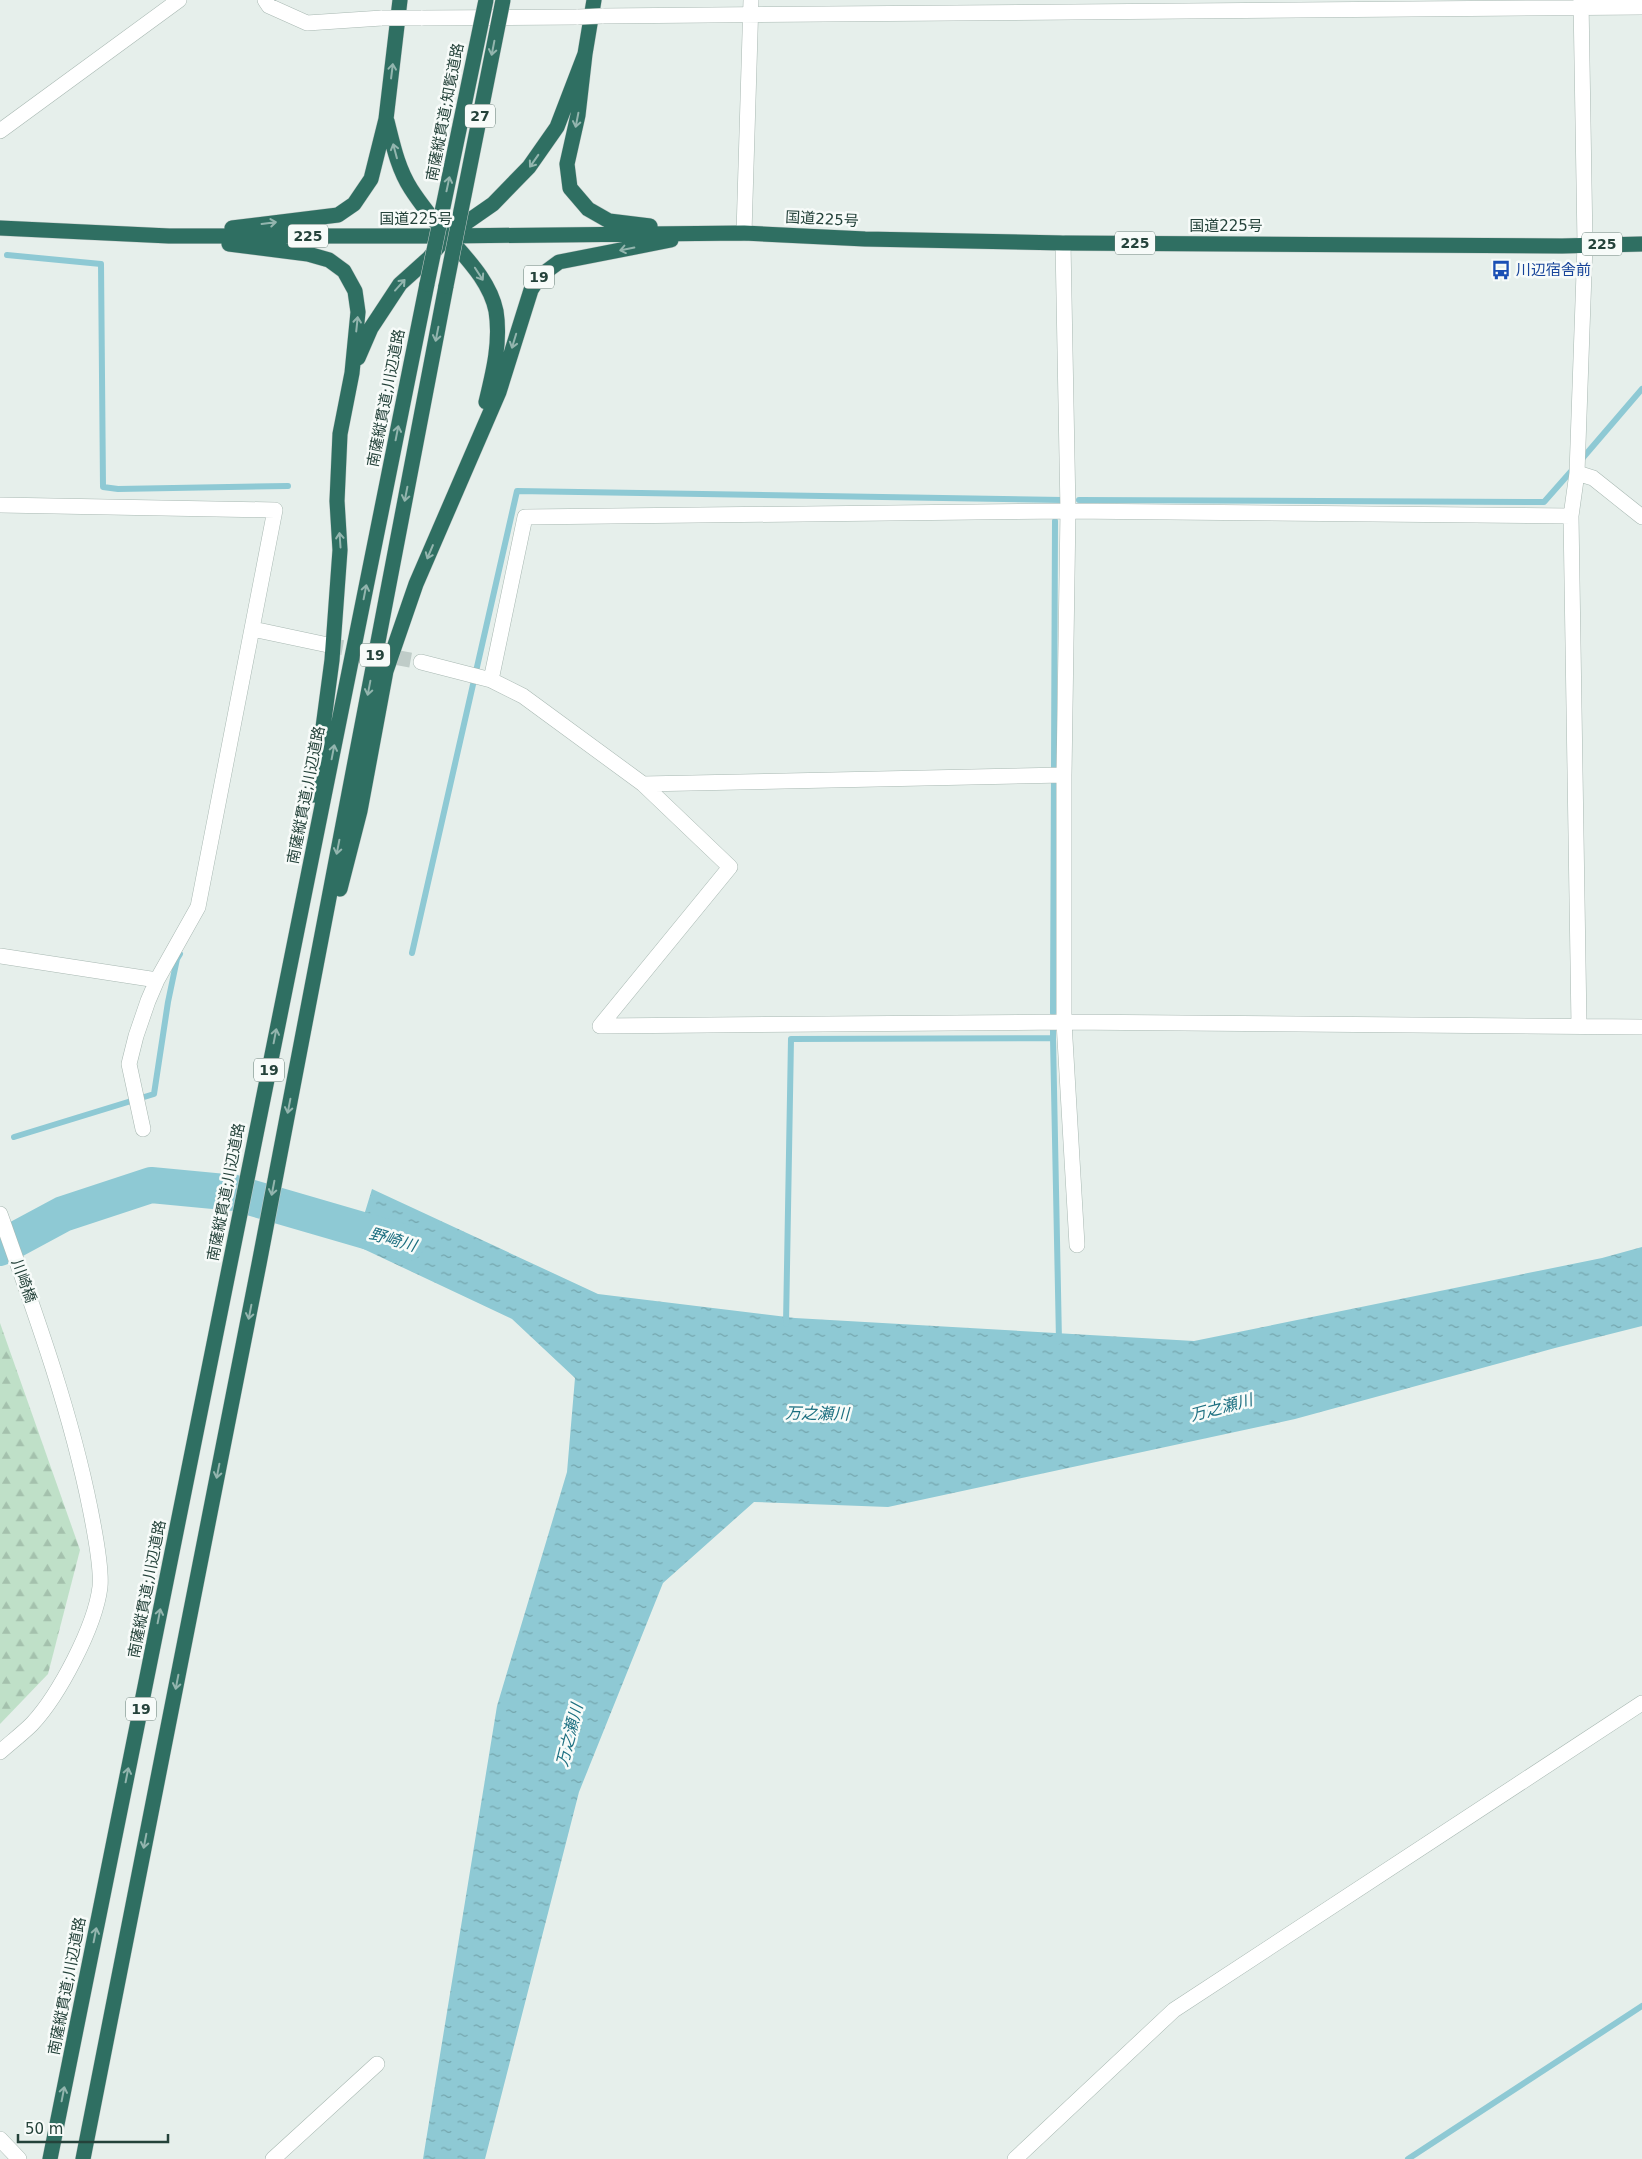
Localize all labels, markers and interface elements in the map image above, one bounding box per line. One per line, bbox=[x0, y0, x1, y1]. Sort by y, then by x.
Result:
one-way arrow bbox=[488, 39, 498, 55]
street label: 南薩縦貫道;知覧道路 bbox=[423, 42, 467, 182]
one-way arrow bbox=[387, 63, 397, 79]
road number: 27 bbox=[465, 104, 495, 128]
one-way arrow bbox=[571, 112, 581, 128]
one-way arrow bbox=[389, 143, 399, 159]
one-way arrow bbox=[529, 153, 539, 167]
one-way arrow bbox=[444, 176, 454, 192]
street label: 国道225号 bbox=[785, 208, 859, 230]
street label: 国道225号 bbox=[379, 210, 453, 228]
street label: 国道225号 bbox=[1189, 217, 1263, 235]
one-way arrow bbox=[261, 218, 277, 228]
road number: 225 bbox=[288, 225, 328, 248]
road number: 225 bbox=[1115, 232, 1155, 254]
road number: 225 bbox=[1582, 232, 1622, 255]
one-way arrow bbox=[619, 245, 635, 254]
bus stop icon: 川辺宿舎前 bbox=[1490, 259, 1512, 281]
place label: 川辺宿舎前 bbox=[1516, 261, 1591, 279]
one-way arrow bbox=[474, 266, 484, 280]
road number: 19 bbox=[524, 266, 554, 288]
one-way arrow bbox=[395, 278, 406, 291]
one-way arrow bbox=[352, 317, 362, 333]
one-way arrow bbox=[431, 326, 441, 342]
street label: 南薩縦貫道;川辺道路 bbox=[364, 328, 408, 468]
one-way arrow bbox=[509, 332, 519, 348]
one-way arrow bbox=[393, 425, 402, 441]
one-way arrow bbox=[401, 485, 410, 501]
one-way arrow bbox=[335, 533, 344, 549]
one-way arrow bbox=[424, 544, 434, 559]
one-way arrow bbox=[361, 585, 370, 601]
road number: 19 bbox=[360, 644, 390, 666]
one-way arrow bbox=[364, 679, 373, 695]
street label: 南薩縦貫道;川辺道路 bbox=[284, 725, 328, 865]
one-way arrow bbox=[328, 744, 338, 760]
one-way arrow bbox=[333, 839, 343, 855]
one-way arrow bbox=[271, 1028, 281, 1044]
road number: 19 bbox=[254, 1058, 284, 1082]
one-way arrow bbox=[284, 1097, 293, 1113]
street label: 南薩縦貫道;川辺道路 bbox=[204, 1122, 248, 1262]
one-way arrow bbox=[268, 1179, 278, 1195]
water label: 野崎川 bbox=[367, 1224, 420, 1256]
street label: 川崎橋 bbox=[8, 1257, 40, 1305]
one-way arrow bbox=[244, 1303, 254, 1319]
water label: 万之瀬川 bbox=[1188, 1390, 1256, 1425]
water label: 万之瀬川 bbox=[785, 1403, 851, 1424]
one-way arrow bbox=[213, 1463, 223, 1479]
street label: 南薩縦貫道;川辺道路 bbox=[125, 1519, 169, 1659]
one-way arrow bbox=[155, 1608, 164, 1624]
one-way arrow bbox=[171, 1674, 181, 1690]
road number: 19 bbox=[126, 1698, 156, 1720]
water label: 万之瀬川 bbox=[553, 1700, 587, 1768]
one-way arrow bbox=[123, 1768, 133, 1784]
one-way arrow bbox=[140, 1833, 150, 1849]
street label: 南薩縦貫道;川辺道路 bbox=[45, 1916, 89, 2056]
one-way arrow bbox=[91, 1927, 101, 1943]
one-way arrow bbox=[59, 2086, 69, 2102]
scale bar bbox=[18, 2112, 168, 2144]
text: 50 m bbox=[25, 2120, 63, 2138]

